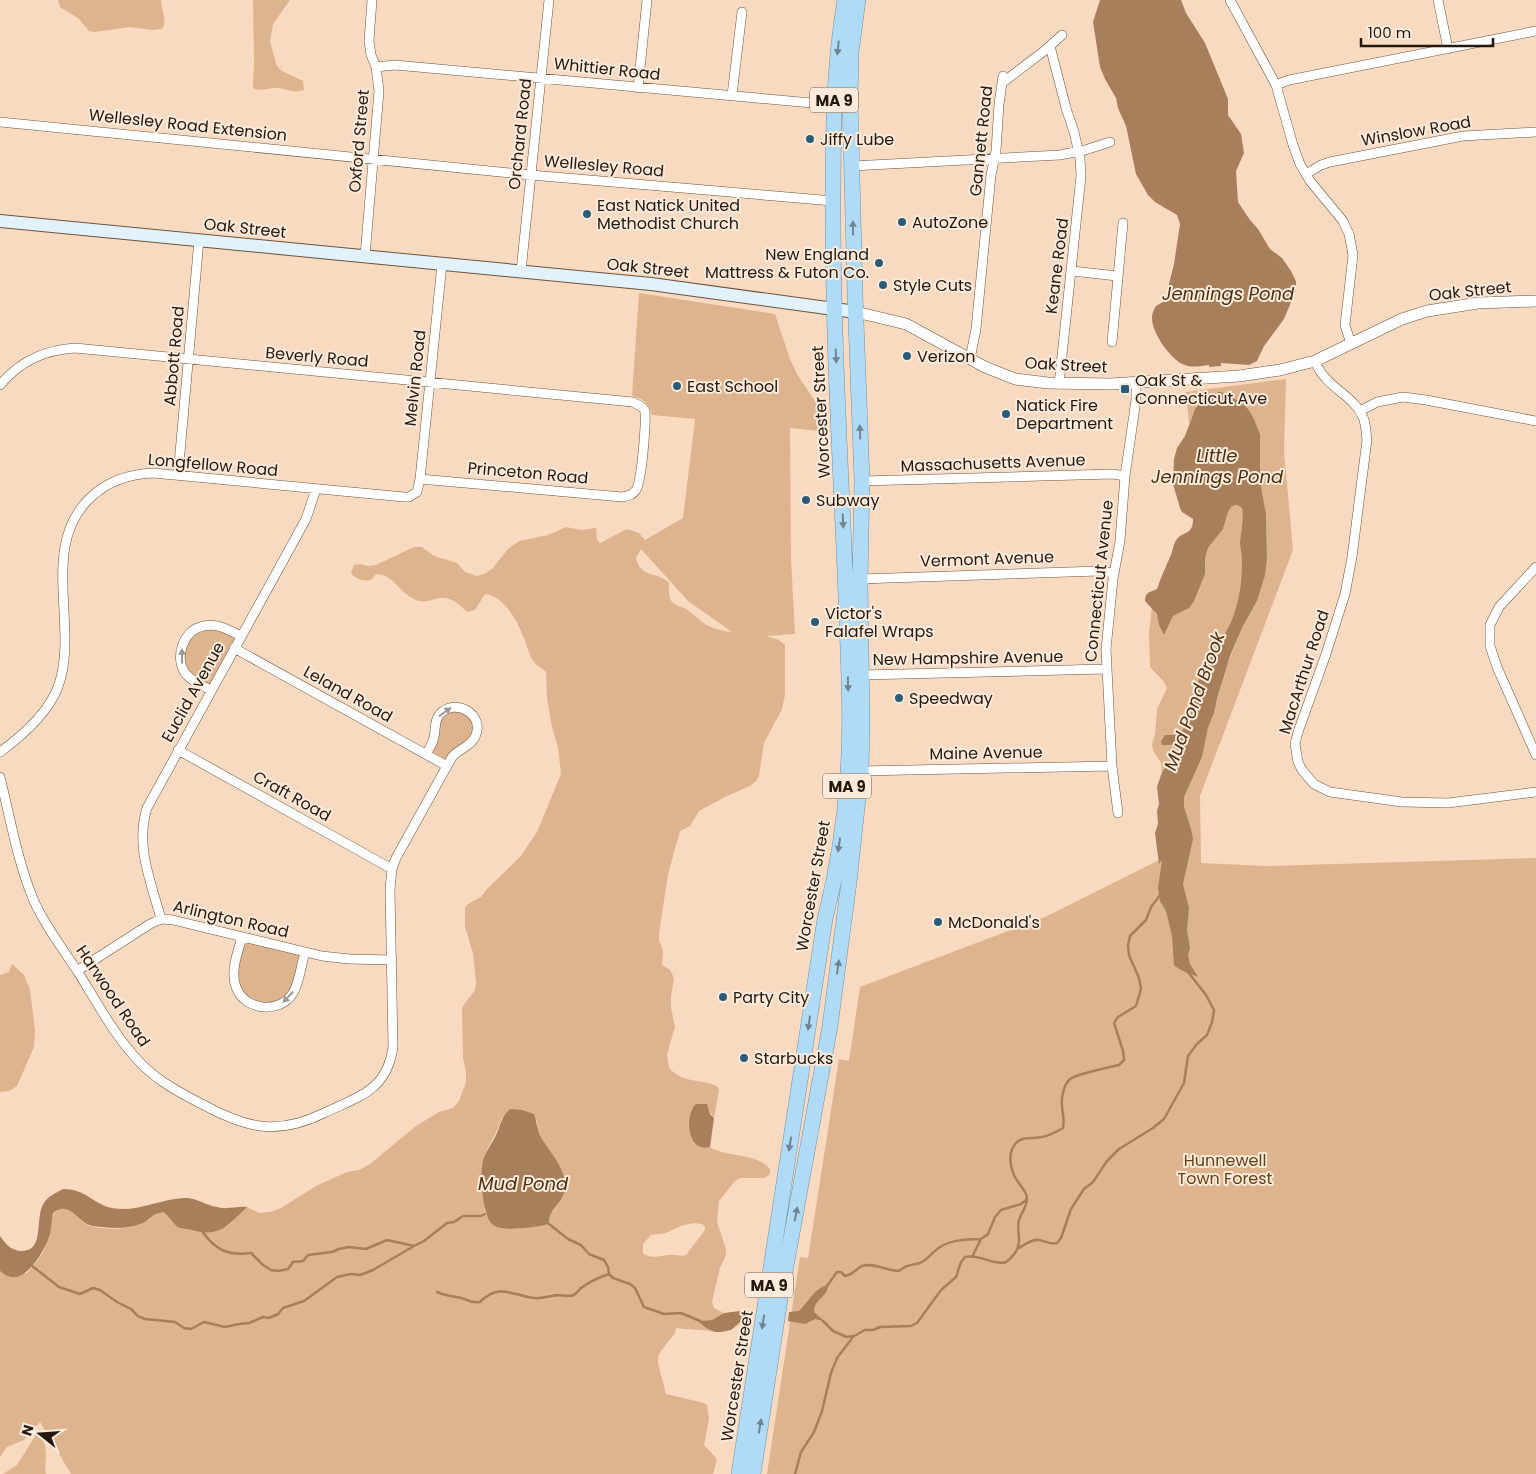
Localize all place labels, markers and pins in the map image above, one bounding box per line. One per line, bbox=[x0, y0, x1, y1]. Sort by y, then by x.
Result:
place label: Jiffy Lube bbox=[820, 128, 894, 151]
marker: Jiffy Lube bbox=[804, 133, 816, 145]
place label: East Natick United Methodist Church bbox=[597, 194, 740, 235]
marker: East Natick United Methodist Church bbox=[581, 208, 593, 220]
place label: AutoZone bbox=[912, 211, 988, 234]
marker: AutoZone bbox=[896, 216, 908, 228]
place label: New England Mattress & Futon Co. bbox=[705, 243, 869, 284]
marker: New England Mattress & Futon Co. bbox=[873, 257, 885, 269]
place label: Style Cuts bbox=[893, 274, 972, 297]
marker: Style Cuts bbox=[877, 279, 889, 291]
place label: Verizon bbox=[917, 345, 975, 368]
marker: Verizon bbox=[901, 350, 913, 362]
place label: Oak St & Connecticut Ave bbox=[1135, 369, 1267, 410]
place label: East School bbox=[687, 375, 778, 398]
marker: East School bbox=[671, 380, 683, 392]
marker: Oak St & Connecticut Ave bbox=[1119, 383, 1131, 395]
place label: Natick Fire Department bbox=[1016, 394, 1113, 435]
marker: Natick Fire Department bbox=[1000, 408, 1012, 420]
place label: Subway bbox=[816, 489, 879, 512]
marker: Subway bbox=[800, 494, 812, 506]
place label: Victor's Falafel Wraps bbox=[825, 602, 934, 643]
marker: Victor's Falafel Wraps bbox=[809, 616, 821, 628]
place label: Speedway bbox=[909, 687, 993, 710]
marker: Speedway bbox=[893, 692, 905, 704]
place label: McDonald's bbox=[948, 911, 1040, 934]
marker: McDonald's bbox=[932, 916, 944, 928]
place label: Party City bbox=[733, 986, 809, 1009]
marker: Party City bbox=[717, 991, 729, 1003]
place label: Starbucks bbox=[754, 1047, 833, 1070]
marker: Starbucks bbox=[738, 1052, 750, 1064]

